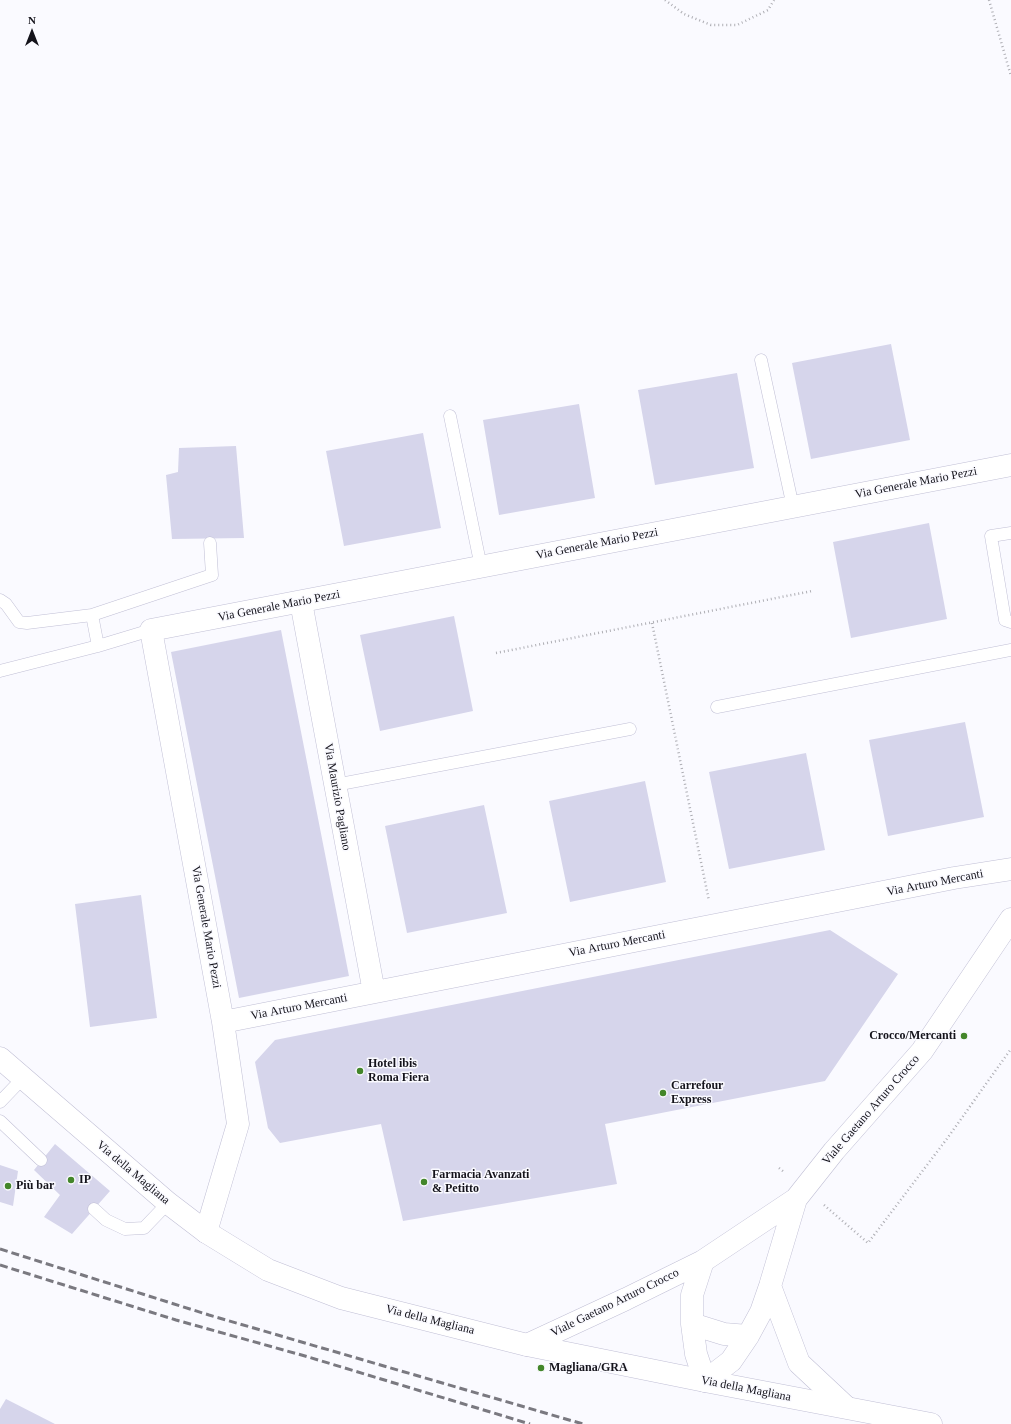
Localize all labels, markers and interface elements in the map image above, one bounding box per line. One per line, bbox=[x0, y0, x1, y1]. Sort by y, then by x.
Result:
north arrow bbox=[12, 12, 52, 52]
text: N bbox=[28, 14, 36, 26]
street label: Via Generale Mario Pezzi bbox=[854, 464, 978, 502]
street label: Via Generale Mario Pezzi bbox=[535, 525, 659, 563]
street label: Via Generale Mario Pezzi bbox=[217, 587, 341, 625]
street label: Via Maurizio Pagliano bbox=[320, 742, 354, 852]
street label: Via Generale Mario Pezzi bbox=[188, 865, 224, 989]
street label: Via Arturo Mercanti bbox=[886, 867, 984, 899]
street label: Via Arturo Mercanti bbox=[568, 928, 666, 960]
street label: Via Arturo Mercanti bbox=[250, 991, 348, 1023]
place label: Crocco/Mercanti bbox=[869, 1029, 956, 1043]
marker: Crocco/Mercanti bbox=[959, 1031, 969, 1041]
street label: Viale Gaetano Arturo Crocco bbox=[819, 1052, 923, 1168]
place label: Hotel ibis Roma Fiera bbox=[368, 1057, 429, 1085]
marker: Hotel ibis Roma Fiera bbox=[355, 1066, 365, 1076]
place label: Carrefour Express bbox=[671, 1079, 723, 1107]
marker: Carrefour Express bbox=[658, 1088, 668, 1098]
street label: Via della Magliana bbox=[93, 1138, 173, 1208]
place label: Farmacia Avanzati & Petitto bbox=[432, 1168, 529, 1196]
place label: IP bbox=[79, 1173, 91, 1187]
marker: IP bbox=[66, 1175, 76, 1185]
marker: Farmacia Avanzati & Petitto bbox=[419, 1177, 429, 1187]
place label: Più bar bbox=[16, 1179, 54, 1193]
marker: Più bar bbox=[3, 1181, 13, 1191]
street label: Viale Gaetano Arturo Crocco bbox=[549, 1266, 681, 1340]
street label: Via della Magliana bbox=[384, 1302, 476, 1338]
place label: Magliana/GRA bbox=[549, 1361, 628, 1375]
marker: Magliana/GRA bbox=[536, 1363, 546, 1373]
street label: Via della Magliana bbox=[700, 1373, 792, 1405]

